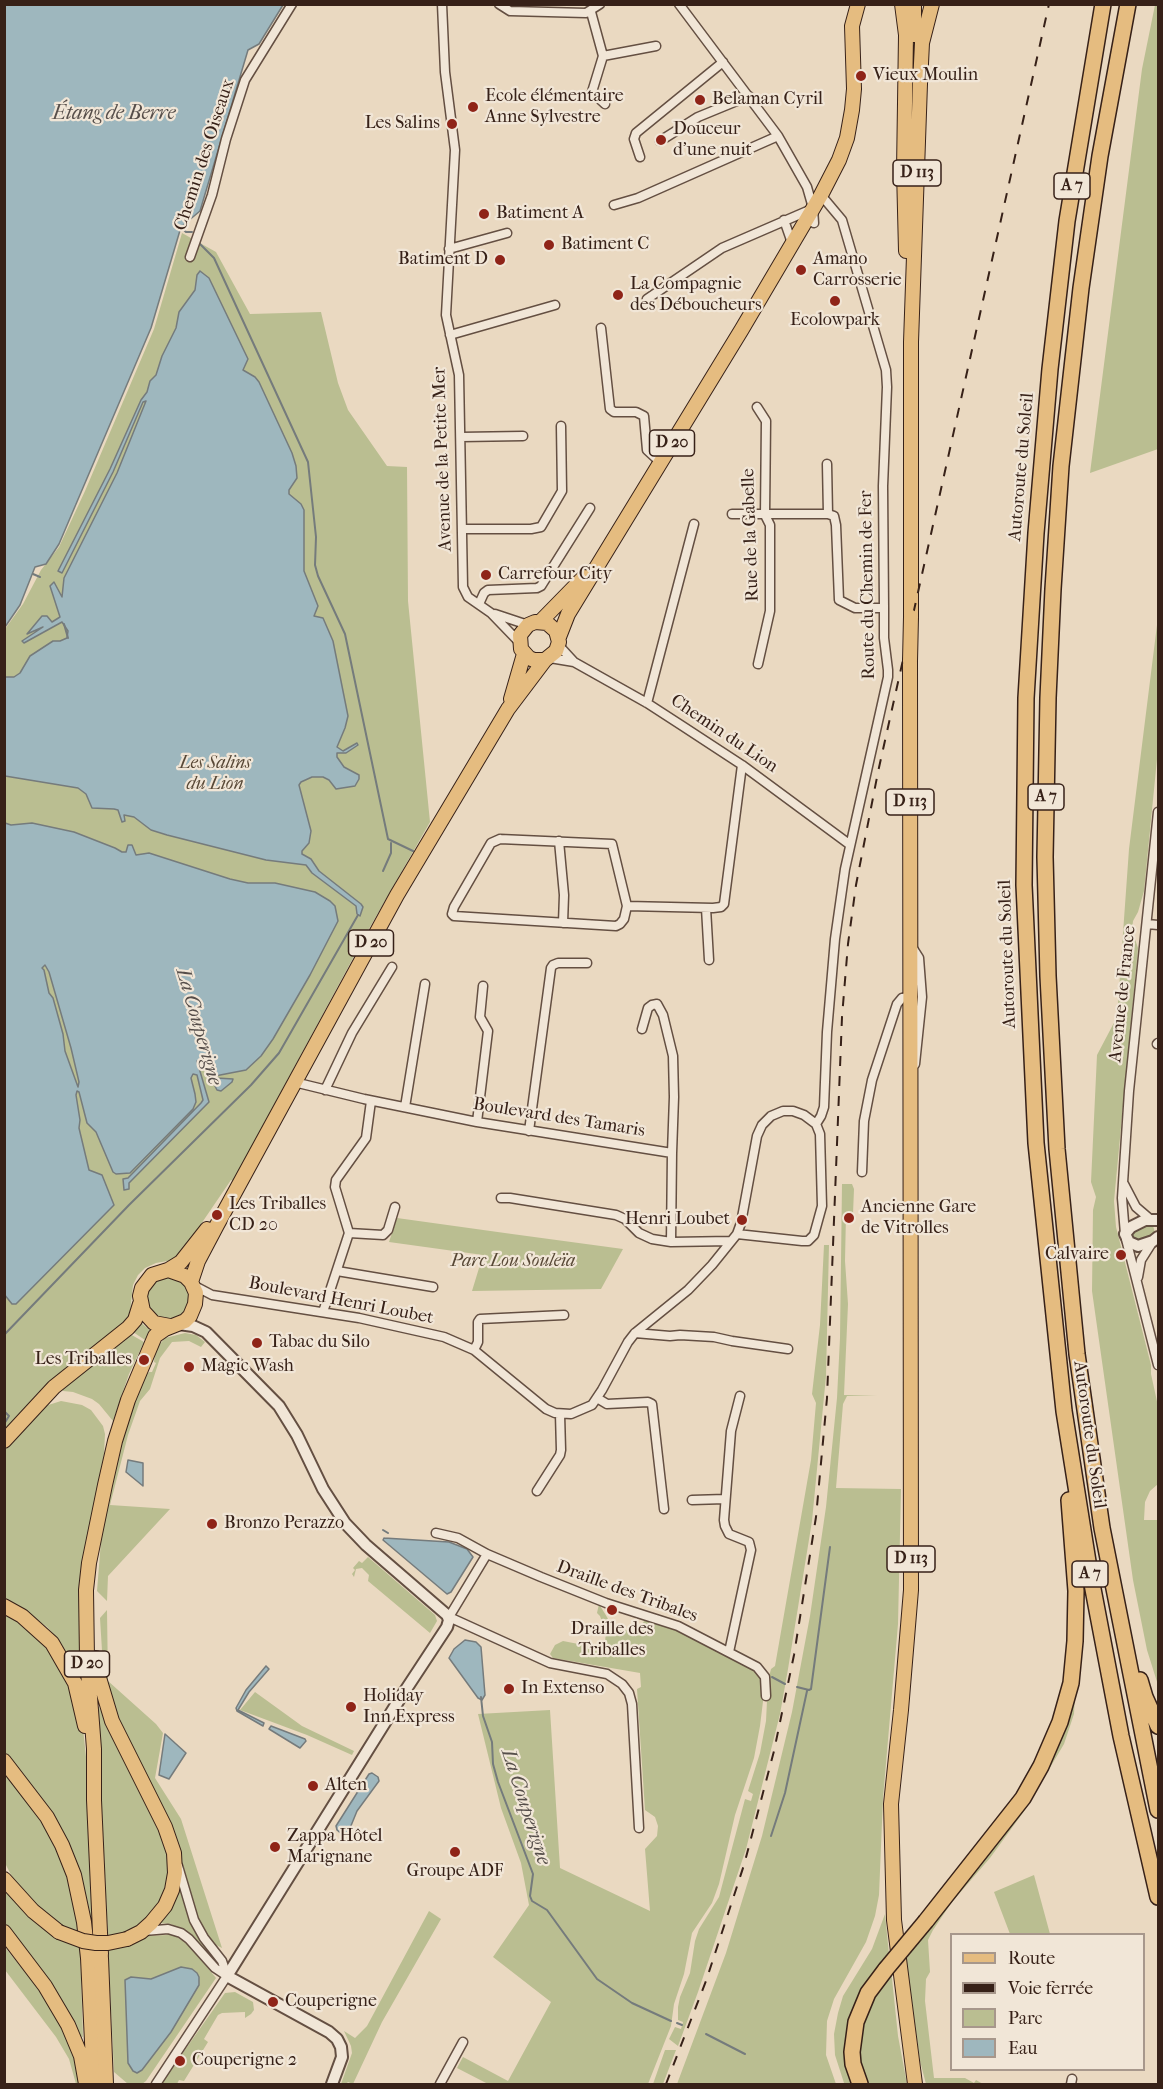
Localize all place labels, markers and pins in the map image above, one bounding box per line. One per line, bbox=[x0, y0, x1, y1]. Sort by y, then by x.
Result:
place label: Vieux Moulin bbox=[873, 65, 978, 87]
marker: Vieux Moulin bbox=[854, 69, 868, 83]
place label: Ecole élémentaire Anne Sylvestre bbox=[485, 86, 624, 128]
place label: Belaman Cyril bbox=[712, 89, 823, 111]
marker: Belaman Cyril bbox=[693, 93, 707, 107]
marker: Ecole élémentaire Anne Sylvestre bbox=[466, 100, 480, 114]
place label: Les Salins bbox=[365, 113, 440, 135]
marker: Les Salins bbox=[445, 117, 459, 131]
place label: Douceur d’une nuit bbox=[673, 119, 752, 162]
marker: Douceur d’une nuit bbox=[654, 133, 668, 147]
place label: Batiment A bbox=[496, 203, 584, 225]
marker: Batiment A bbox=[477, 207, 491, 221]
place label: Batiment C bbox=[561, 234, 649, 256]
marker: Batiment C bbox=[542, 238, 556, 252]
place label: Batiment D bbox=[398, 249, 488, 271]
place label: Amano Carrosserie bbox=[813, 249, 902, 292]
marker: Batiment D bbox=[493, 253, 507, 267]
marker: Amano Carrosserie bbox=[794, 263, 808, 277]
place label: La Compagnie des Déboucheurs bbox=[630, 274, 762, 316]
marker: La Compagnie des Déboucheurs bbox=[611, 288, 625, 302]
marker: Ecolowpark bbox=[828, 294, 842, 308]
place label: Ecolowpark bbox=[790, 310, 880, 332]
place label: Carrefour City bbox=[498, 564, 612, 586]
marker: Carrefour City bbox=[479, 568, 493, 582]
place label: Les Triballes CD 20 bbox=[229, 1194, 326, 1236]
place label: Ancienne Gare de Vitrolles bbox=[861, 1197, 976, 1240]
marker: Les Triballes CD 20 bbox=[210, 1208, 224, 1222]
place label: Henri Loubet bbox=[625, 1209, 730, 1231]
marker: Ancienne Gare de Vitrolles bbox=[842, 1211, 856, 1225]
marker: Henri Loubet bbox=[735, 1213, 749, 1227]
place label: Calvaire bbox=[1045, 1244, 1109, 1266]
marker: Calvaire bbox=[1114, 1248, 1128, 1262]
place label: Tabac du Silo bbox=[269, 1332, 370, 1354]
marker: Tabac du Silo bbox=[250, 1336, 264, 1350]
place label: Les Triballes bbox=[35, 1349, 132, 1371]
marker: Les Triballes bbox=[137, 1353, 151, 1367]
place label: Magic Wash bbox=[201, 1356, 294, 1378]
marker: Magic Wash bbox=[182, 1360, 196, 1374]
place label: Bronzo Perazzo bbox=[224, 1513, 344, 1535]
marker: Bronzo Perazzo bbox=[205, 1517, 219, 1531]
marker: Draille des Triballes bbox=[605, 1603, 619, 1617]
place label: Draille des Triballes bbox=[571, 1619, 653, 1662]
place label: In Extenso bbox=[521, 1678, 604, 1700]
marker: In Extenso bbox=[502, 1682, 516, 1696]
place label: Holiday Inn Express bbox=[363, 1686, 455, 1728]
marker: Holiday Inn Express bbox=[344, 1700, 358, 1714]
place label: Alten bbox=[325, 1775, 367, 1797]
marker: Alten bbox=[306, 1779, 320, 1793]
place label: Zappa Hôtel Marignane bbox=[287, 1826, 383, 1868]
marker: Zappa Hôtel Marignane bbox=[268, 1840, 282, 1854]
marker: Groupe ADF bbox=[448, 1845, 462, 1859]
place label: Groupe ADF bbox=[407, 1861, 503, 1883]
place label: Couperigne bbox=[285, 1991, 377, 2013]
marker: Couperigne bbox=[266, 1995, 280, 2009]
place label: Couperigne 2 bbox=[192, 2050, 297, 2072]
marker: Couperigne 2 bbox=[173, 2054, 187, 2068]

